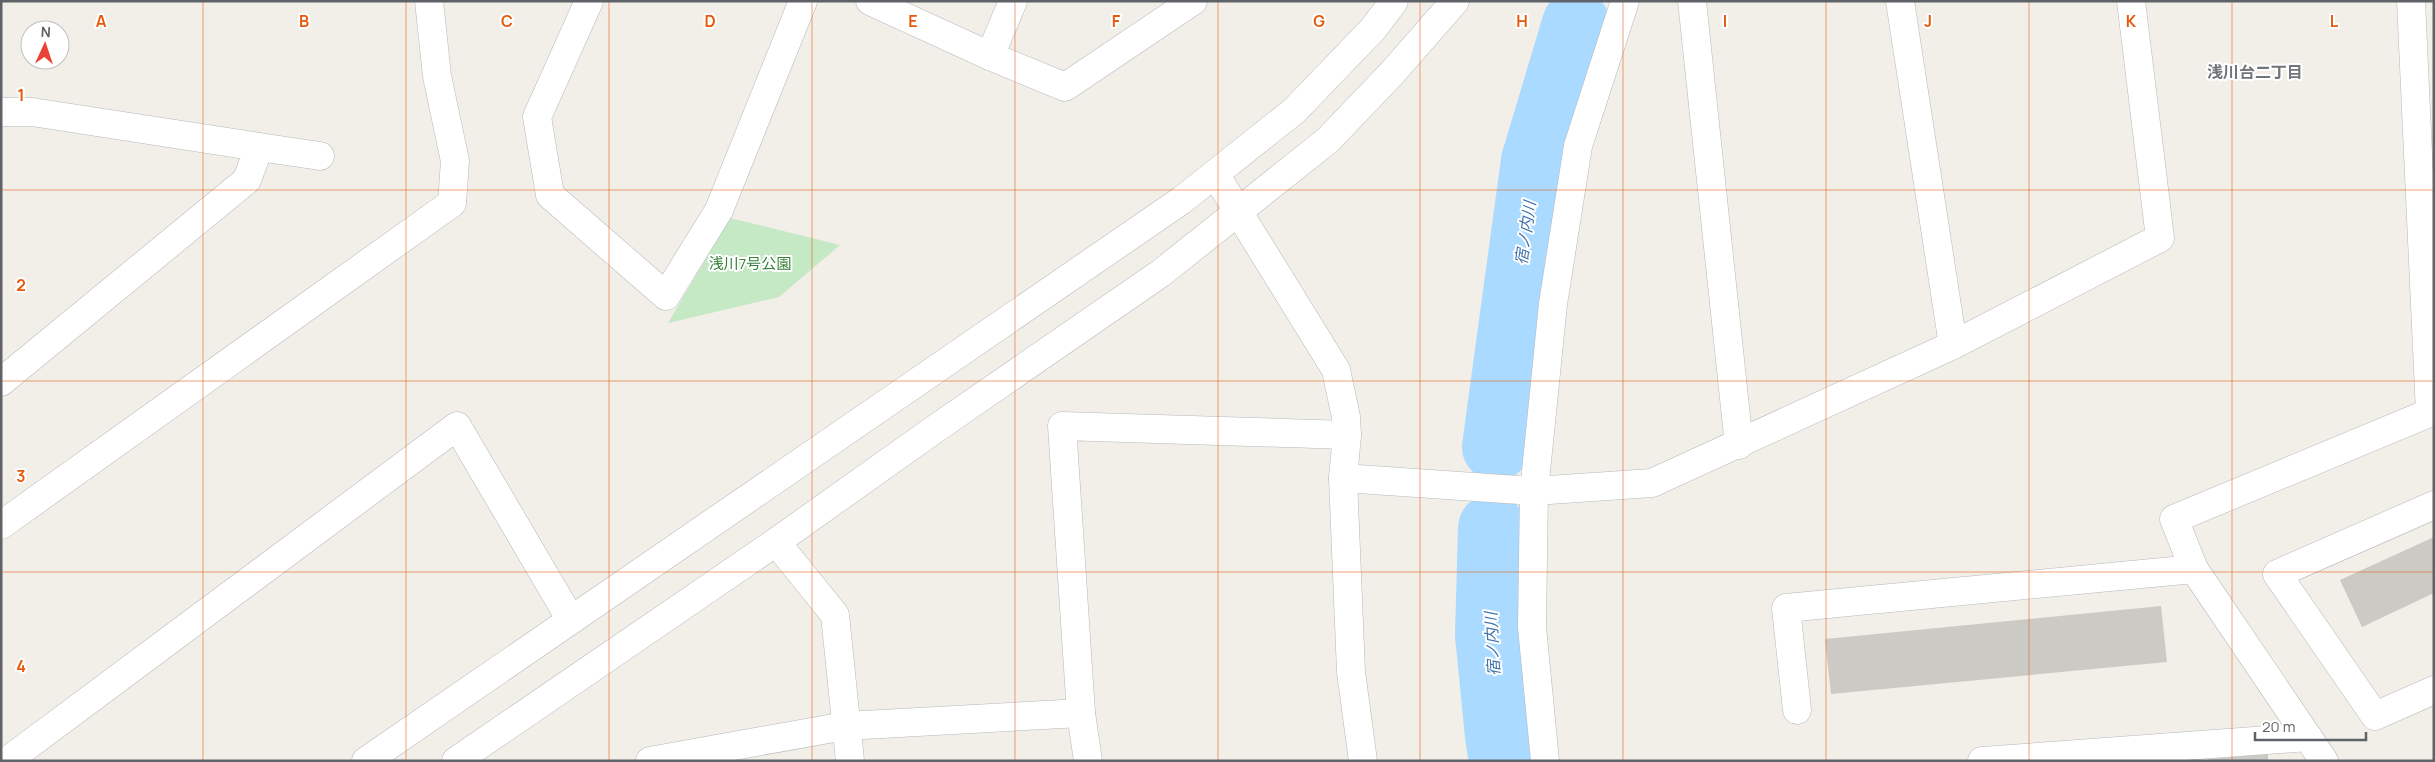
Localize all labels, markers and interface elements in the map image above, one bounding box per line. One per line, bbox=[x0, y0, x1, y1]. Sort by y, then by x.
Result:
text: A bbox=[96, 10, 107, 32]
text: B bbox=[299, 10, 309, 32]
text: C bbox=[501, 10, 513, 32]
text: D bbox=[704, 10, 716, 32]
text: E bbox=[908, 10, 918, 32]
text: F bbox=[1112, 10, 1121, 32]
text: G bbox=[1313, 10, 1325, 32]
text: H bbox=[1516, 10, 1528, 32]
text: I bbox=[1723, 10, 1727, 32]
text: J bbox=[1924, 10, 1932, 32]
text: K bbox=[2126, 10, 2137, 32]
text: L bbox=[2330, 10, 2339, 32]
north arrow bbox=[20, 20, 70, 70]
text: N bbox=[40, 22, 51, 41]
district label: 浅川台二丁目 bbox=[2207, 61, 2303, 83]
text: 1 bbox=[17, 84, 25, 106]
water label: 宿ノ内川 bbox=[1510, 198, 1541, 266]
park label: 浅川7号公園 bbox=[709, 253, 791, 274]
text: 2 bbox=[16, 274, 26, 296]
text: 3 bbox=[16, 465, 26, 487]
water label: 宿ノ内川 bbox=[1479, 609, 1505, 677]
text: 4 bbox=[16, 655, 26, 677]
scale bar bbox=[2255, 710, 2366, 742]
text: 20 m bbox=[2262, 716, 2295, 737]

